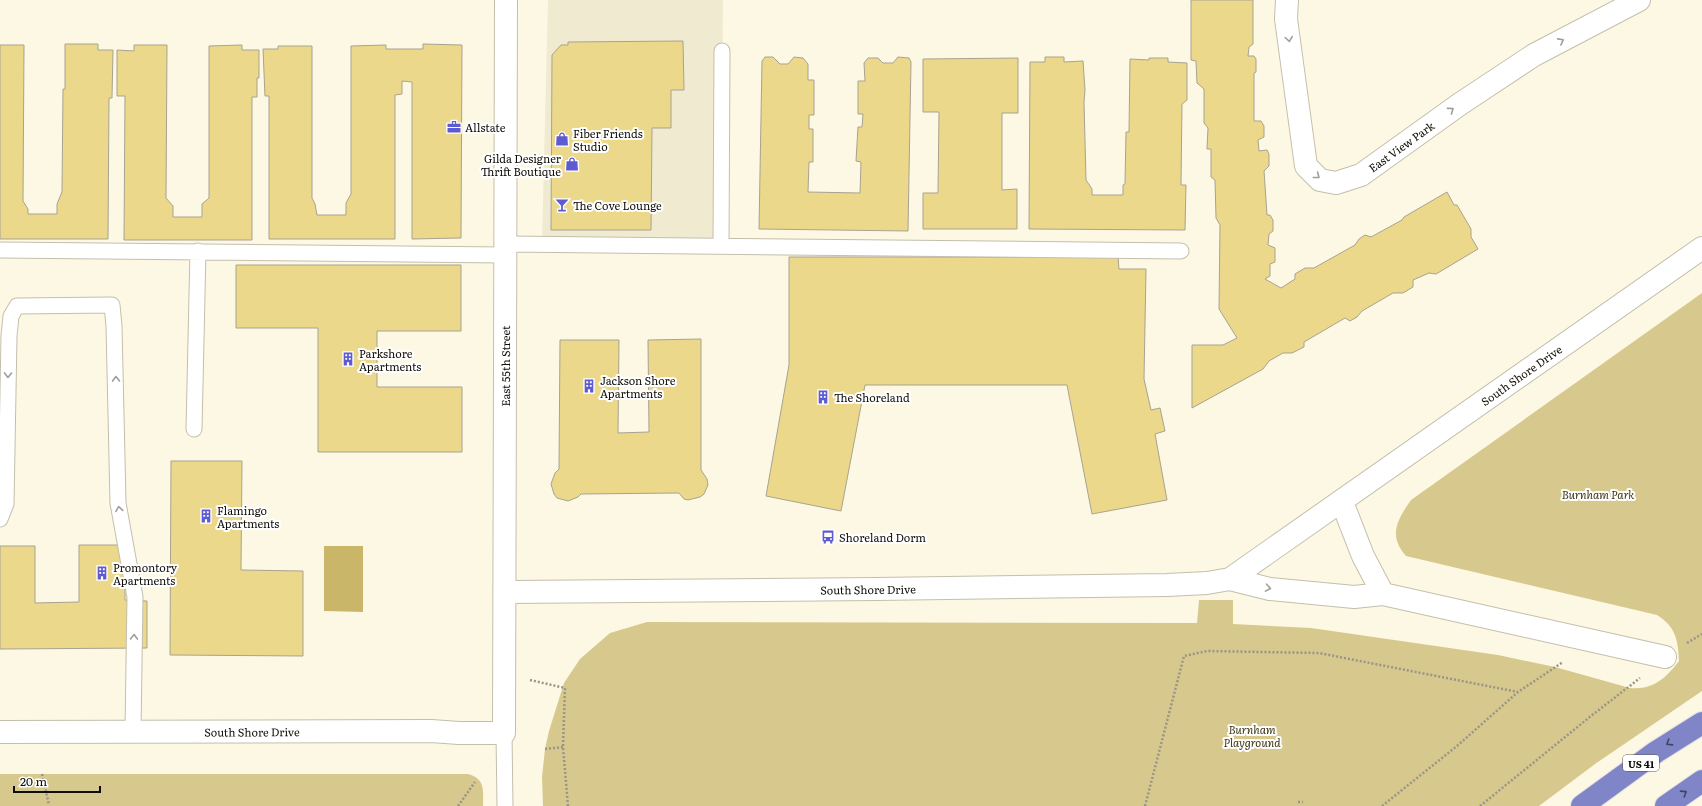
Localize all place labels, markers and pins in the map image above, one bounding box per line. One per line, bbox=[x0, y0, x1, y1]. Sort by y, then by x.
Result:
office icon: Allstate bbox=[446, 119, 462, 135]
place label: Allstate bbox=[465, 119, 506, 135]
place label: Fiber Friends Studio bbox=[573, 125, 643, 154]
shop icon: Fiber Friends Studio bbox=[554, 131, 570, 147]
place label: Gilda Designer Thrift Boutique bbox=[481, 150, 562, 179]
shop icon: Gilda Designer Thrift Boutique bbox=[564, 156, 580, 172]
bar icon: The Cove Lounge bbox=[554, 197, 570, 213]
place label: The Cove Lounge bbox=[573, 197, 662, 213]
place label: Parkshore Apartments bbox=[359, 345, 421, 374]
building icon: Parkshore Apartments bbox=[340, 351, 356, 367]
place label: Jackson Shore Apartments bbox=[600, 372, 676, 401]
building icon: Jackson Shore Apartments bbox=[581, 378, 597, 394]
building icon: The Shoreland bbox=[815, 389, 831, 405]
place label: The Shoreland bbox=[834, 389, 910, 405]
place label: Flamingo Apartments bbox=[217, 502, 279, 531]
building icon: Flamingo Apartments bbox=[198, 508, 214, 524]
bus stop icon: Shoreland Dorm bbox=[820, 529, 836, 545]
place label: Shoreland Dorm bbox=[839, 529, 926, 545]
place label: Promontory Apartments bbox=[113, 559, 178, 588]
building icon: Promontory Apartments bbox=[94, 565, 110, 581]

